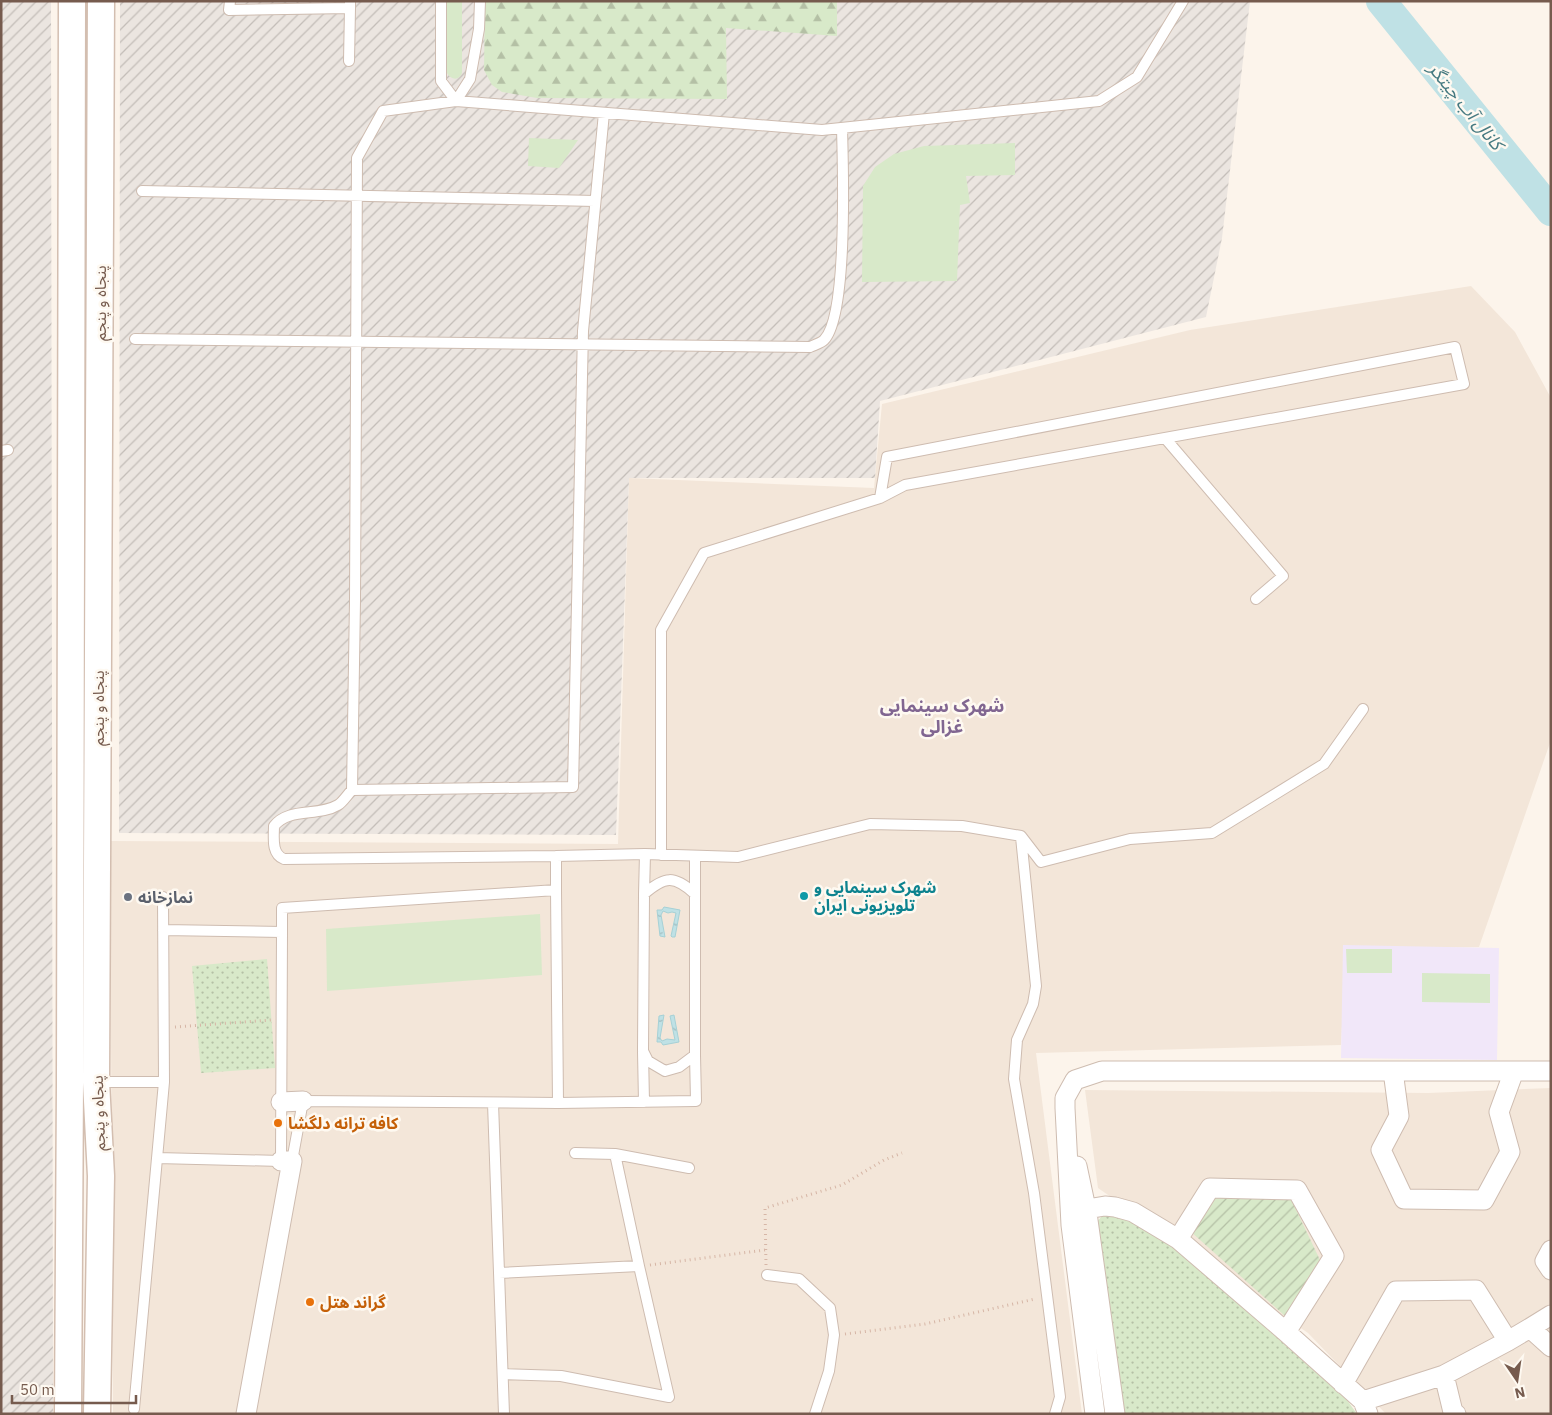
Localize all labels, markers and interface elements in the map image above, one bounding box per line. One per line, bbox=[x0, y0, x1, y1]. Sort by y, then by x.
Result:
water label: کانال آب چیتگر bbox=[1422, 56, 1511, 158]
street label: پنجاه و پنجم bbox=[90, 265, 113, 341]
street label: پنجاه و پنجم bbox=[88, 670, 111, 746]
district label: شهرک سینمایی غزالی bbox=[880, 694, 1004, 738]
place label: شهرک سینمایی و تلویزیونی ایران bbox=[814, 877, 936, 915]
place label: نمازخانه bbox=[138, 887, 193, 907]
marker: شهرک سینمایی و تلویزیونی ایران bbox=[798, 890, 810, 902]
marker: نمازخانه bbox=[122, 891, 134, 903]
street label: پنجاه و پنجم bbox=[87, 1075, 112, 1151]
place label: کافه ترانه دلگشا bbox=[288, 1113, 399, 1133]
marker: کافه ترانه دلگشا bbox=[272, 1117, 284, 1129]
place label: گراند هتل bbox=[320, 1292, 387, 1312]
marker: گراند هتل bbox=[304, 1296, 316, 1308]
north arrow bbox=[1492, 1355, 1542, 1405]
scale bar bbox=[12, 1372, 136, 1404]
text: 50 m bbox=[20, 1380, 55, 1399]
text: N bbox=[1513, 1383, 1527, 1403]

